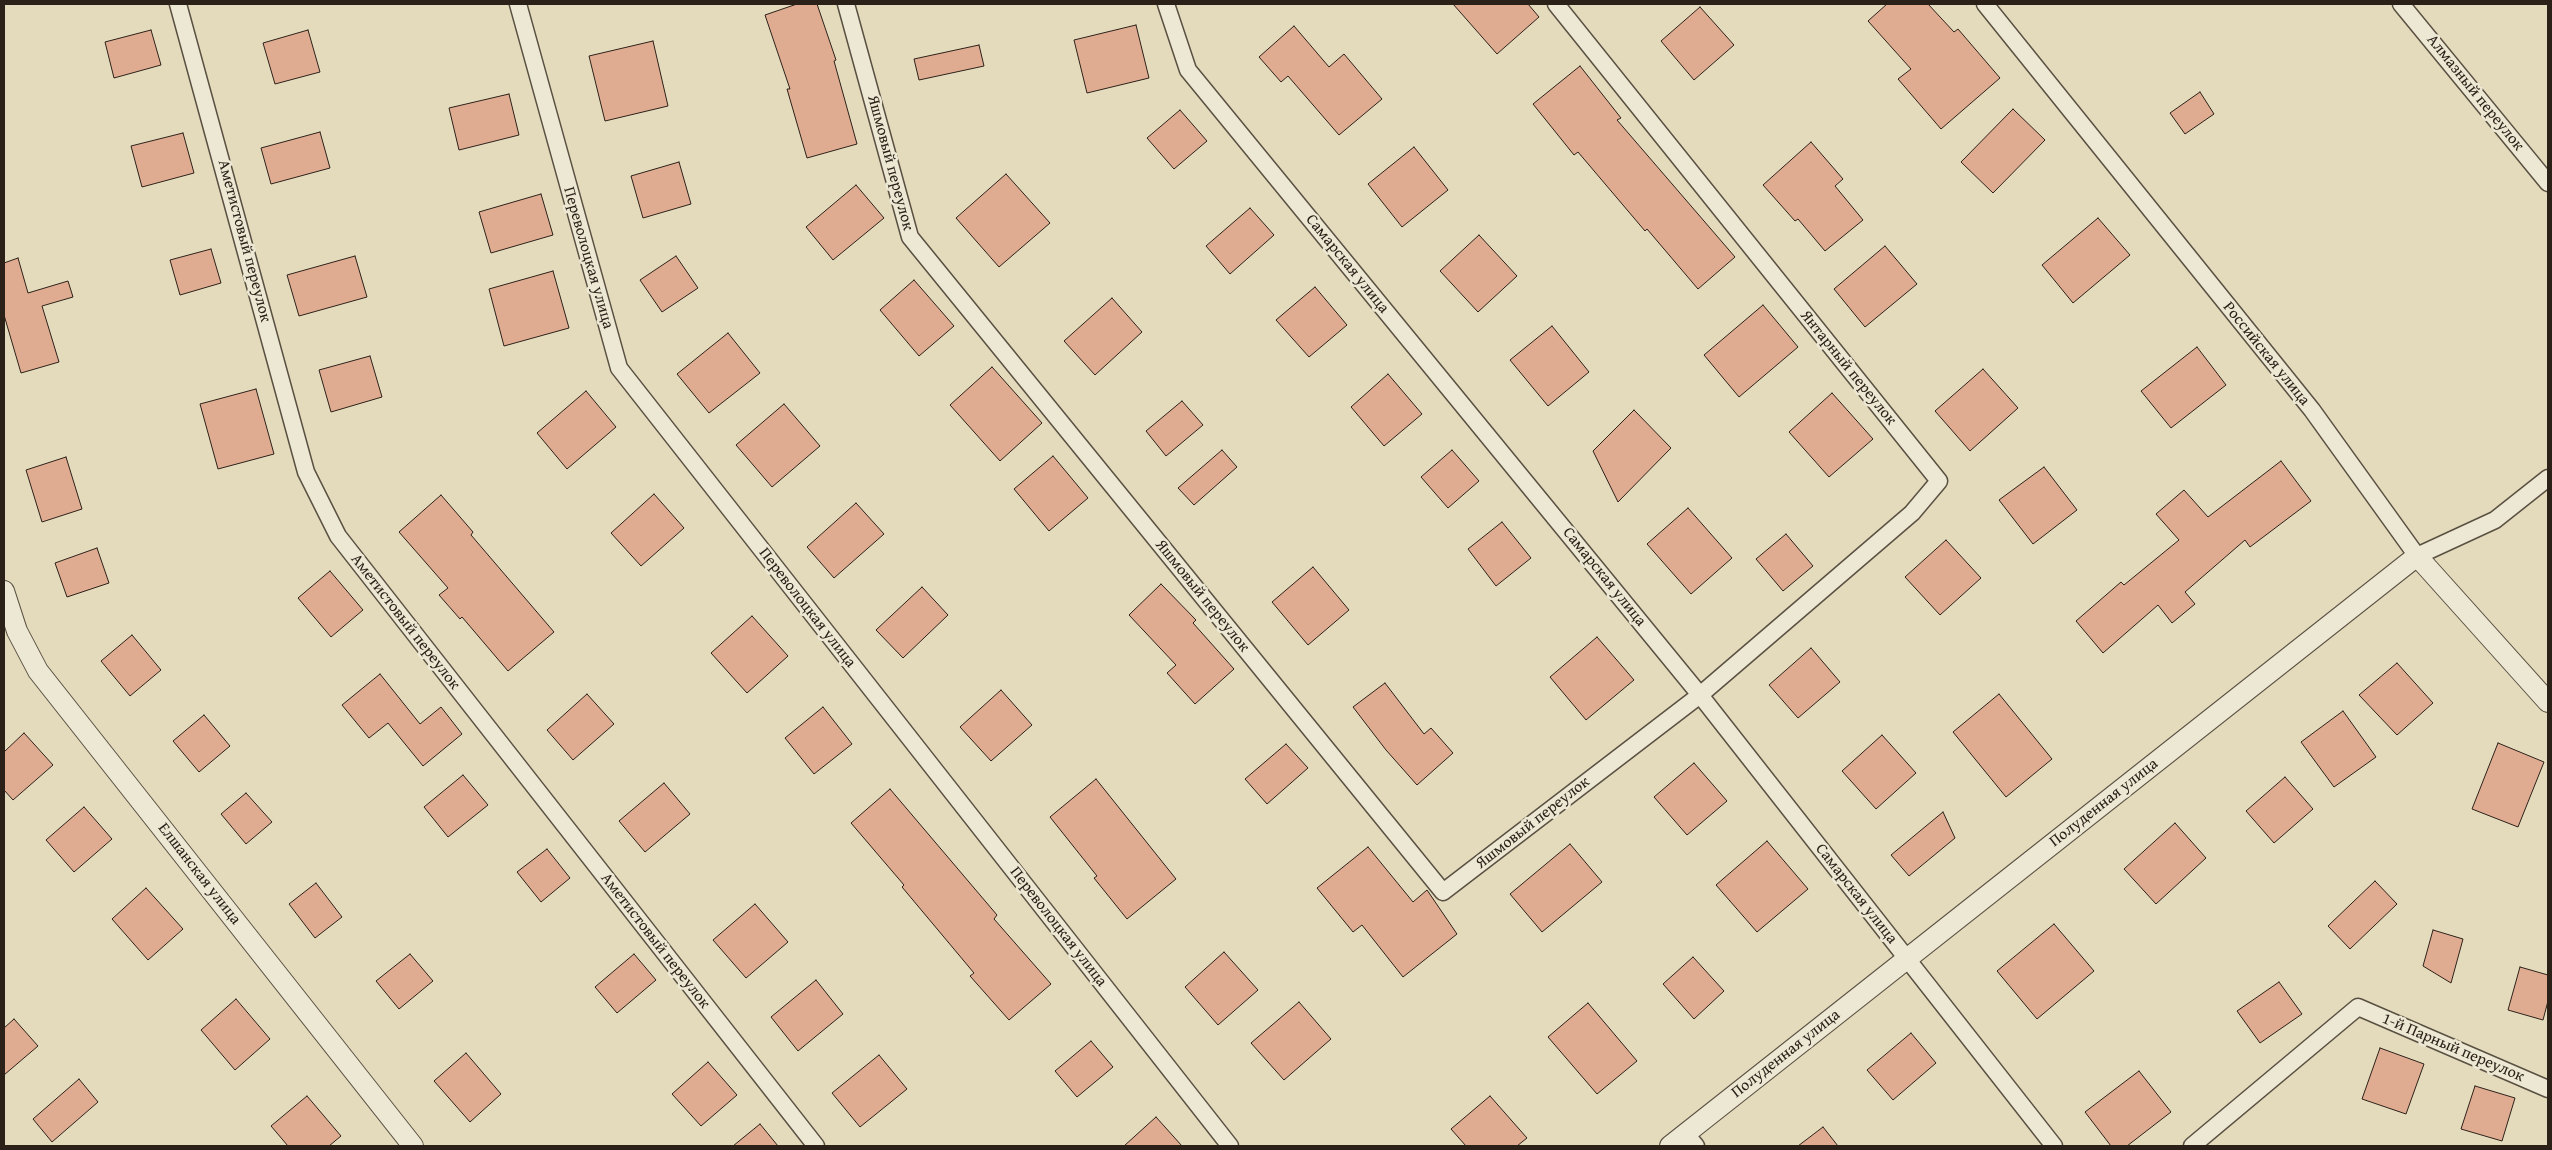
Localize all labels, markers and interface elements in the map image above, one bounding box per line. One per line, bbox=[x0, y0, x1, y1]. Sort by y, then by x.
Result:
street label: Алмазный переулок bbox=[2422, 31, 2528, 155]
street label: Яшмовый переулок bbox=[863, 93, 917, 233]
street label: Аметистовый переулок bbox=[213, 158, 275, 324]
street label: Переволоцкая улица bbox=[559, 185, 617, 331]
street label: Самарская улица bbox=[1301, 211, 1393, 317]
street label: Российская улица bbox=[2218, 298, 2314, 410]
street label: Янтарный переулок bbox=[1796, 307, 1900, 429]
street label: Самарская улица bbox=[1558, 524, 1650, 630]
street label: Яшмовый переулок bbox=[1151, 536, 1253, 656]
street label: Переволоцкая улица bbox=[754, 544, 860, 672]
street label: Аметистовый переулок bbox=[346, 550, 464, 694]
street label: Полуденная улица bbox=[2046, 755, 2162, 851]
street label: Яшмовый переулок bbox=[1472, 773, 1594, 873]
street label: Елшанская улица bbox=[153, 819, 245, 929]
street label: Самарская улица bbox=[1811, 840, 1901, 948]
street label: Переволоцкая улица bbox=[1005, 863, 1111, 991]
street label: Аметистовый переулок bbox=[596, 869, 714, 1013]
street label: Полуденная улица bbox=[1728, 1006, 1844, 1102]
street label: 1-й Парный переулок bbox=[2379, 1009, 2527, 1087]

